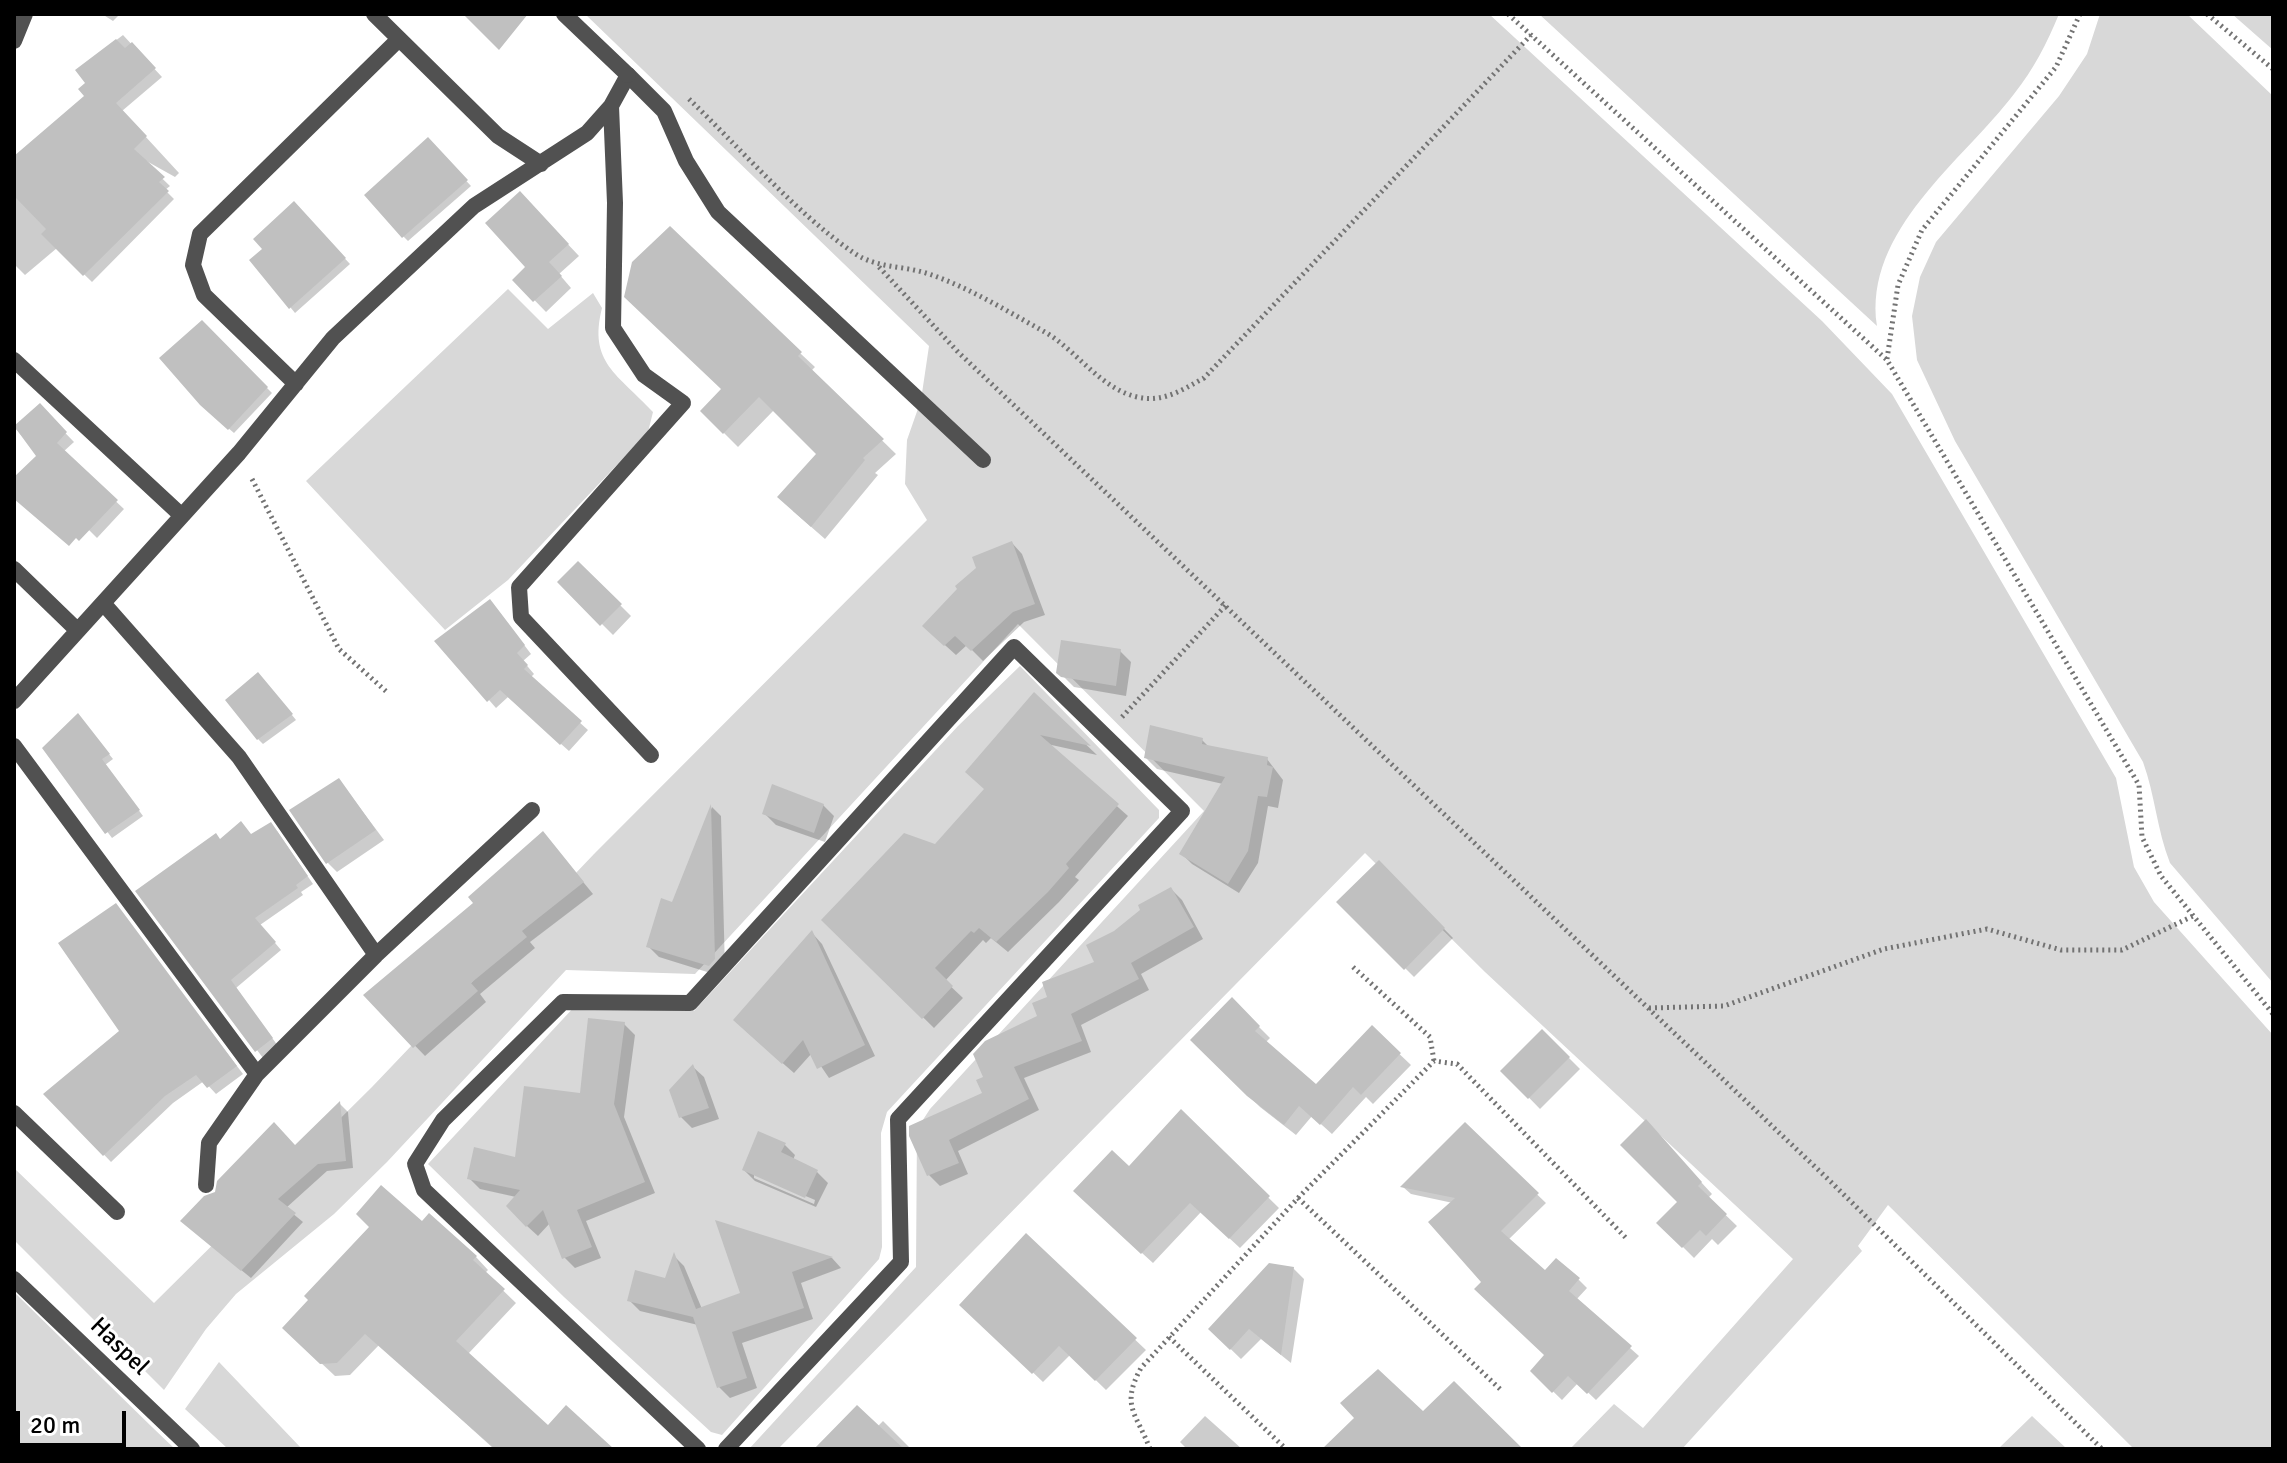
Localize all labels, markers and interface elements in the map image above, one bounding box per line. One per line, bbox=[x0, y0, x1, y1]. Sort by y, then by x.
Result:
street label: Haspel bbox=[84, 1312, 154, 1382]
scale bar bbox=[20, 1395, 130, 1445]
text: 20 m bbox=[30, 1410, 80, 1440]

